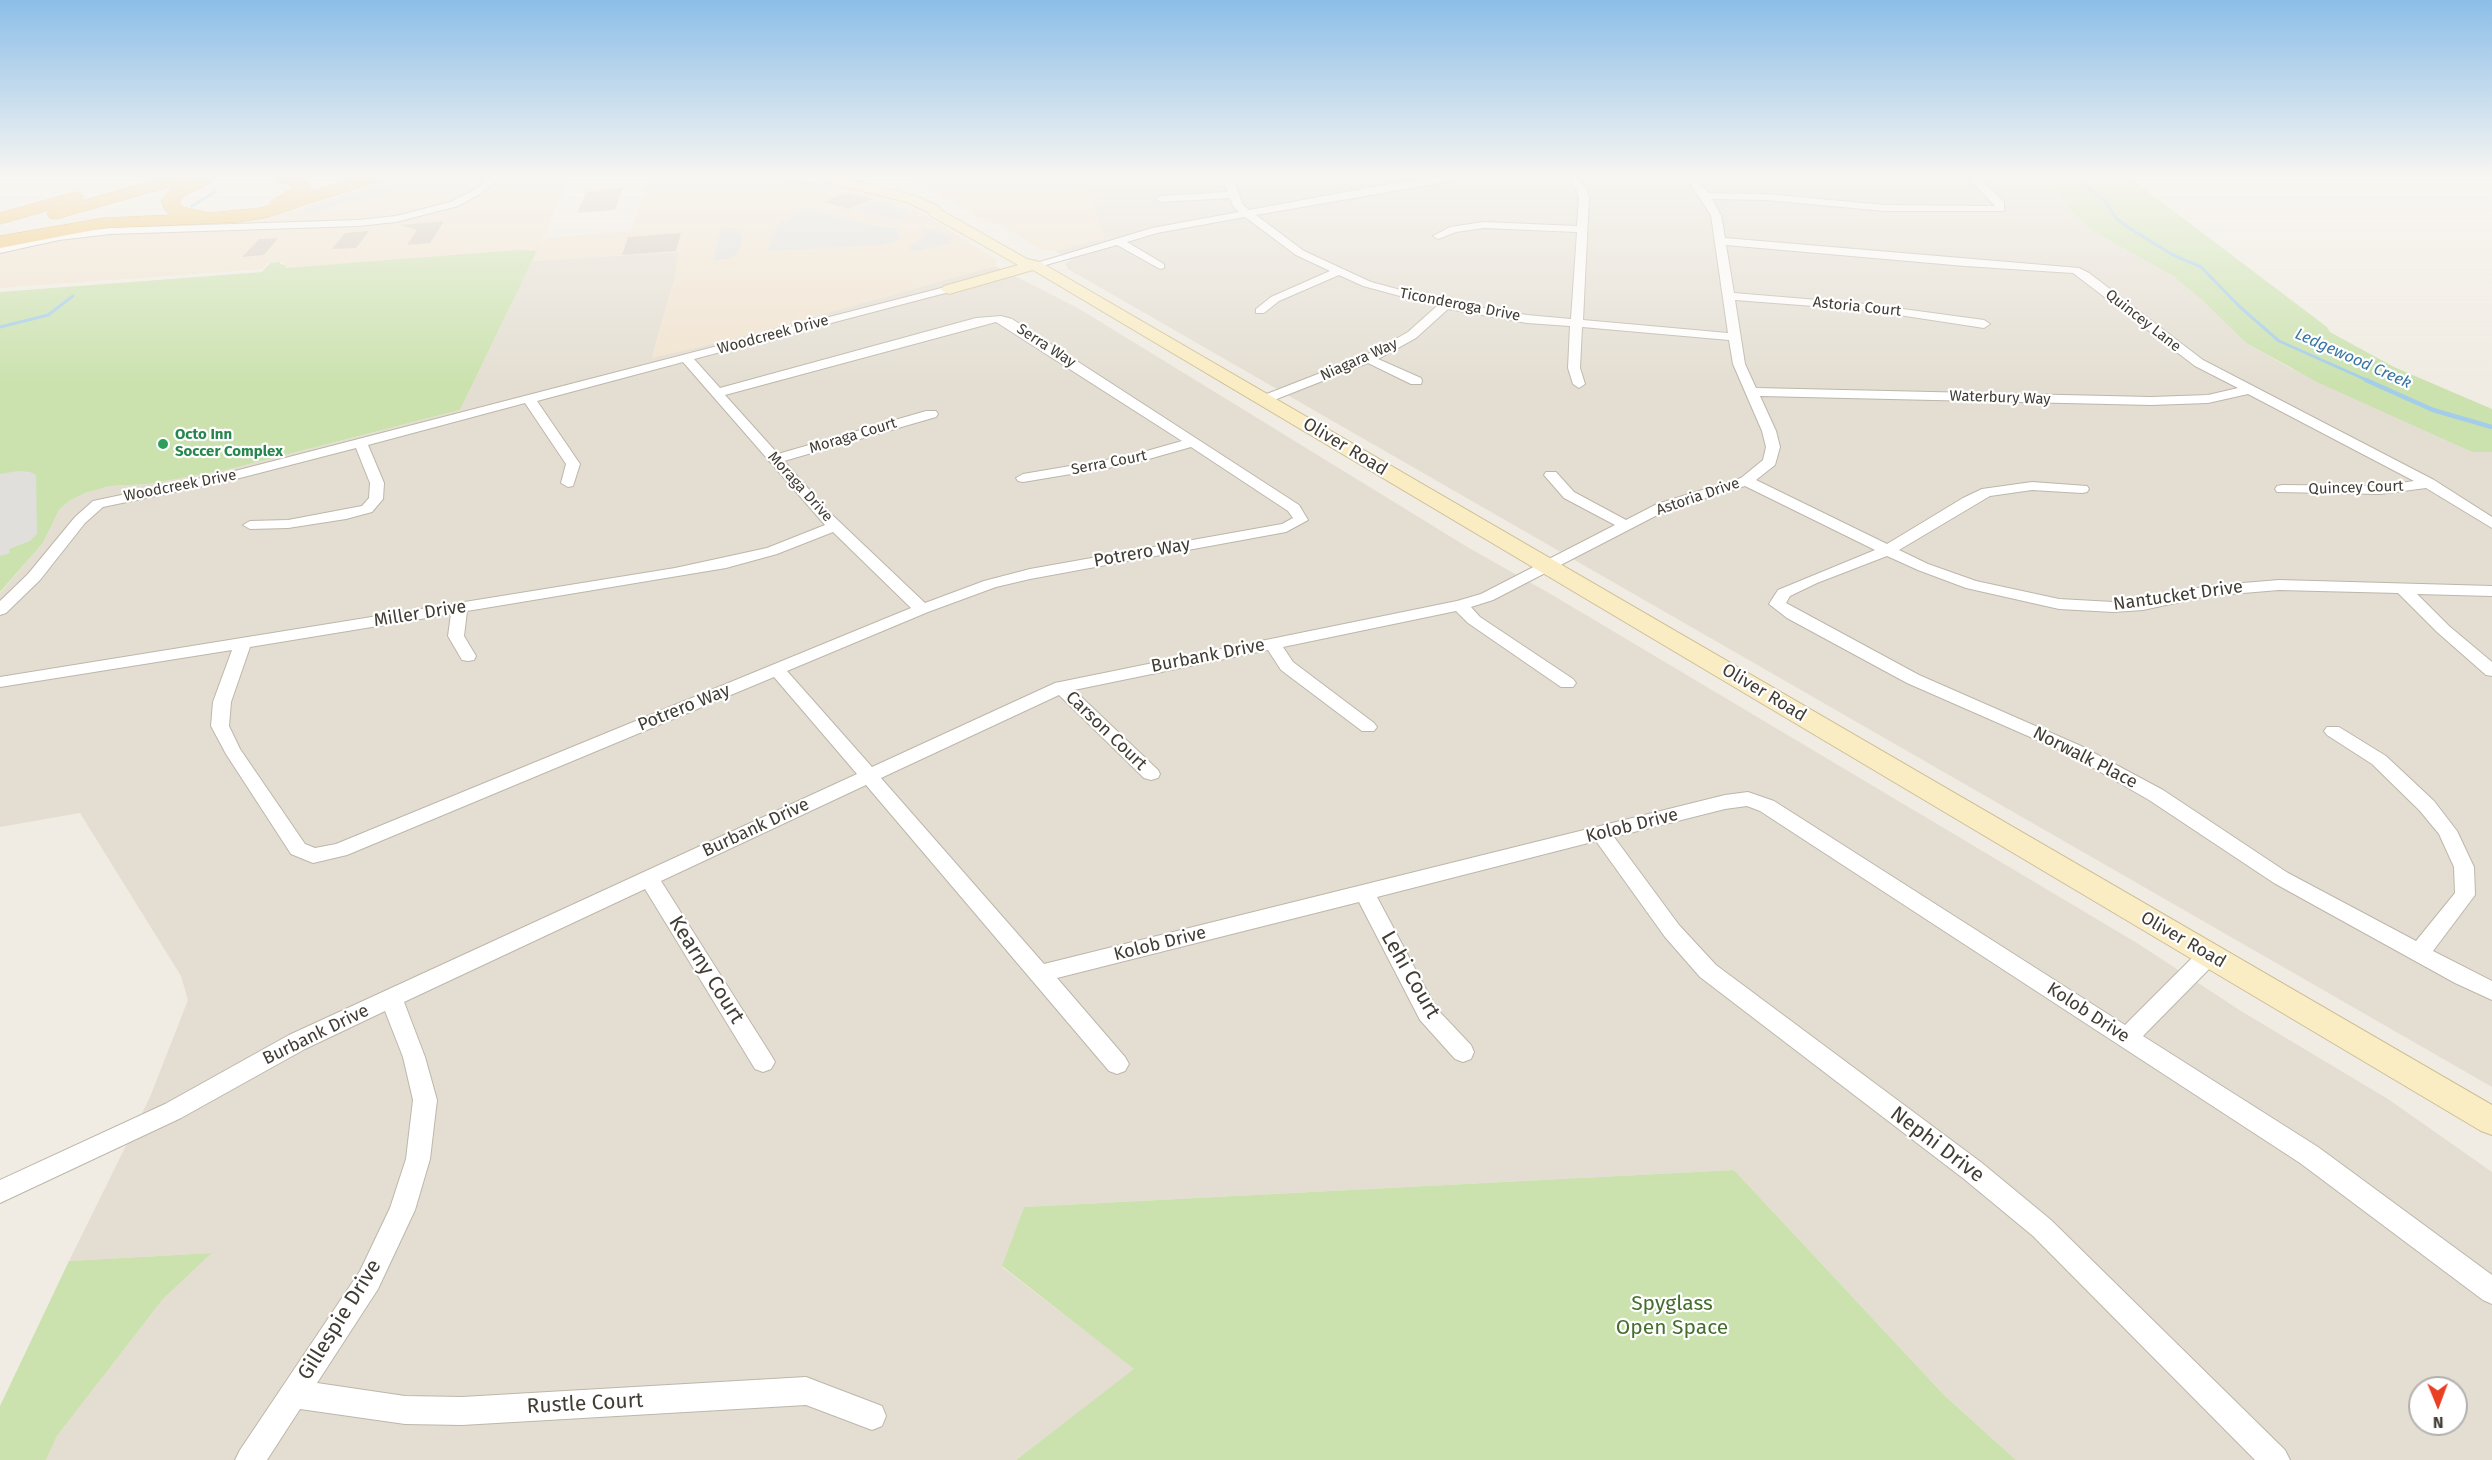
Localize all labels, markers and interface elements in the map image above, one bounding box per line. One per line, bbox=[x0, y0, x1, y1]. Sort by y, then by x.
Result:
street label: Ticonderoga Drive bbox=[1398, 284, 1522, 326]
street label: Quincey Lane bbox=[2102, 286, 2184, 356]
street label: Astoria Court bbox=[1812, 293, 1902, 321]
street label: Woodcreek Drive bbox=[715, 311, 831, 359]
street label: Serra Way bbox=[1013, 320, 1079, 372]
water label: Ledgewood Creek bbox=[2292, 325, 2414, 393]
street label: Niagara Way bbox=[1318, 335, 1400, 385]
street label: Waterbury Way bbox=[1949, 387, 2051, 409]
street label: Oliver Road bbox=[1299, 413, 1391, 481]
street label: Moraga Court bbox=[807, 414, 899, 458]
place label: Octo Inn Soccer Complex bbox=[175, 426, 283, 461]
marker: Octo Inn Soccer Complex bbox=[156, 437, 170, 451]
street label: Serra Court bbox=[1070, 447, 1148, 479]
street label: Moraga Drive bbox=[764, 448, 836, 526]
street label: Woodcreek Drive bbox=[122, 466, 238, 506]
street label: Astoria Drive bbox=[1654, 474, 1742, 520]
street label: Quincey Court bbox=[2308, 477, 2404, 499]
street label: Potrero Way bbox=[1092, 534, 1192, 572]
street label: Nantucket Drive bbox=[2112, 576, 2244, 616]
street label: Miller Drive bbox=[372, 596, 468, 632]
street label: Burbank Drive bbox=[1149, 634, 1267, 678]
street label: Oliver Road bbox=[1718, 659, 1810, 727]
street label: Potrero Way bbox=[635, 680, 733, 736]
street label: Carson Court bbox=[1061, 687, 1151, 775]
street label: Norwalk Place bbox=[2029, 722, 2141, 794]
street label: Burbank Drive bbox=[699, 794, 813, 862]
street label: Kolob Drive bbox=[1584, 804, 1680, 848]
street label: Oliver Road bbox=[2137, 907, 2229, 973]
street label: Kearny Court bbox=[663, 911, 749, 1029]
street label: Kolob Drive bbox=[1112, 922, 1208, 966]
street label: Lehi Court bbox=[1375, 927, 1445, 1023]
street label: Kolob Drive bbox=[2043, 978, 2133, 1048]
street label: Burbank Drive bbox=[259, 1000, 373, 1070]
street label: Nephi Drive bbox=[1885, 1101, 1989, 1189]
street label: Gillespie Drive bbox=[293, 1255, 387, 1385]
park label: Spyglass Open Space bbox=[1616, 1291, 1728, 1341]
north arrow bbox=[2408, 1376, 2468, 1436]
street label: Rustle Court bbox=[526, 1388, 644, 1420]
text: N bbox=[2433, 1413, 2444, 1432]

